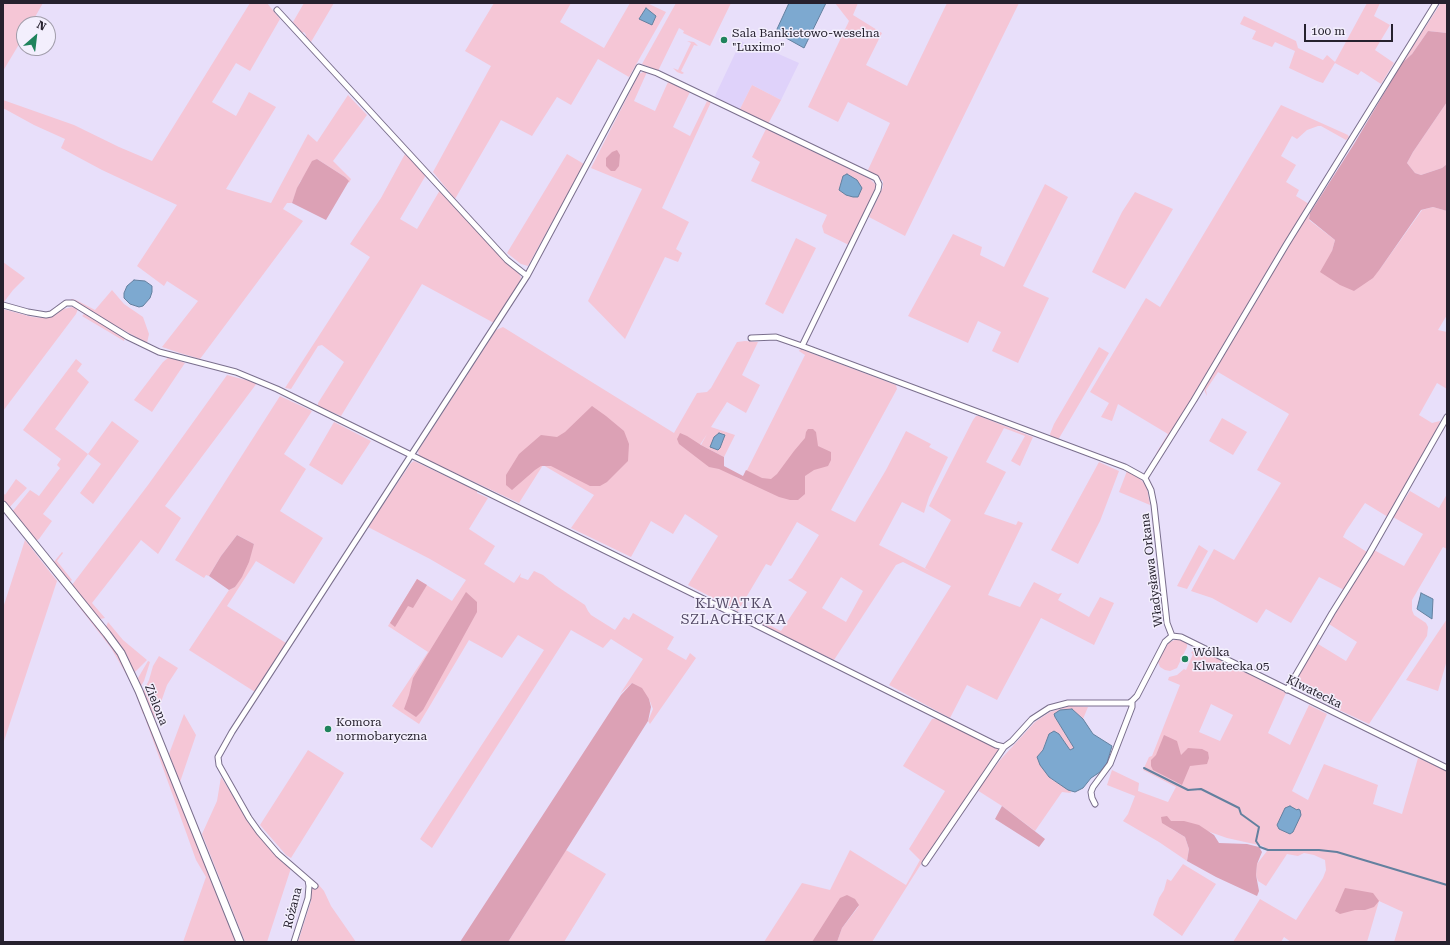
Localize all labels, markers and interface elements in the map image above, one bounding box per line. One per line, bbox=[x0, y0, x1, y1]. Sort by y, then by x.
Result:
north arrow bbox=[16, 16, 56, 56]
scale bar bbox=[1306, 16, 1395, 42]
text: N bbox=[35, 18, 48, 34]
text: 100 m bbox=[1311, 24, 1345, 38]
place label: Sala Bankietowo-weselna "Luximo" bbox=[732, 26, 879, 54]
marker: Sala Bankietowo-weselna "Luximo" bbox=[719, 35, 729, 45]
street label: Władysława Orkana bbox=[1138, 512, 1166, 628]
district label: KLWATKA SZLACHECKA bbox=[681, 596, 787, 628]
place label: Wólka Klwatecka 05 bbox=[1193, 645, 1269, 673]
marker: Wólka Klwatecka 05 bbox=[1180, 654, 1190, 664]
street label: Klwatecka bbox=[1284, 672, 1344, 712]
street label: Zielona bbox=[141, 682, 171, 728]
place label: Komora normobaryczna bbox=[336, 715, 427, 743]
marker: Komora normobaryczna bbox=[323, 724, 333, 734]
street label: Różana bbox=[281, 886, 305, 930]

